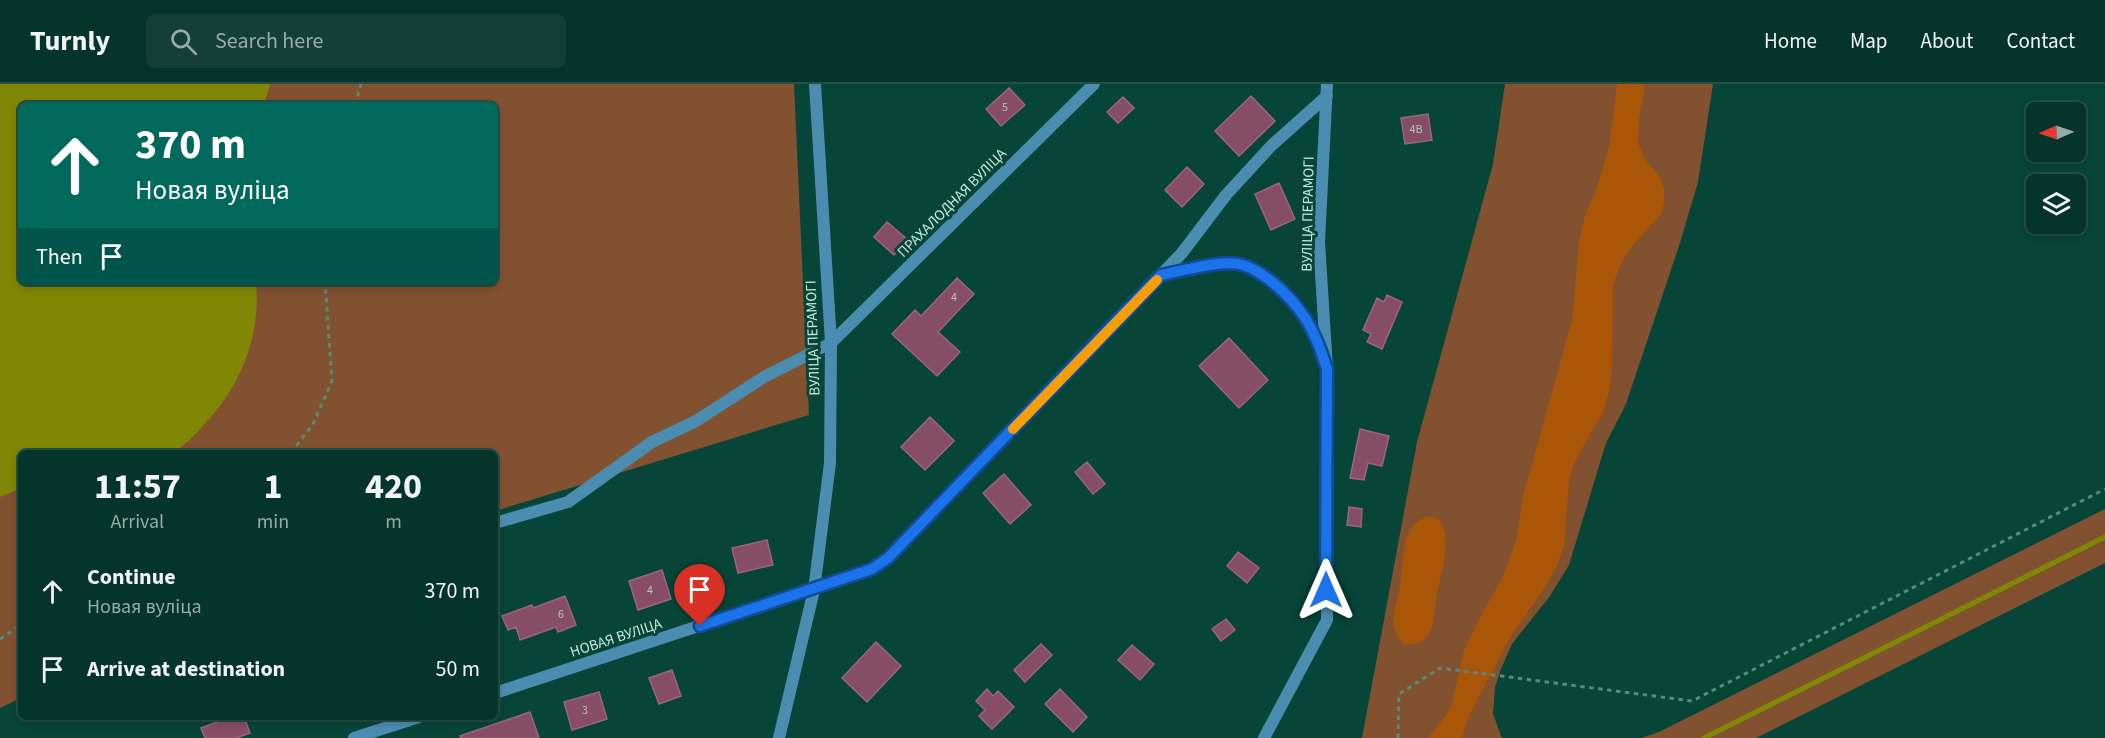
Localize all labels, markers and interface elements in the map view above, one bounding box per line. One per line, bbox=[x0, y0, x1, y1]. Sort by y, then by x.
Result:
search box bbox=[146, 14, 566, 68]
text: Turnly bbox=[30, 21, 110, 61]
icon: search bbox=[167, 25, 200, 58]
text: Search here bbox=[215, 25, 324, 57]
text: Home bbox=[1764, 26, 1817, 56]
text: Map bbox=[1850, 26, 1888, 56]
text: About bbox=[1921, 26, 1973, 56]
text: Contact bbox=[2006, 26, 2075, 56]
house number: 5 bbox=[1002, 99, 1008, 116]
north arrow bbox=[2026, 102, 2086, 162]
map controls bbox=[2026, 102, 2086, 234]
text: 370 m bbox=[135, 115, 246, 175]
house number: 4В bbox=[1409, 121, 1423, 138]
icon: ahead bbox=[36, 126, 114, 204]
street label: ПРАХАЛОДНАЯ ВУЛІЦА bbox=[893, 143, 1012, 262]
street label: ВУЛІЦА ПЕРАМОГІ bbox=[1296, 156, 1320, 272]
text: Новая вуліца bbox=[135, 171, 290, 210]
button: layers bbox=[2026, 174, 2086, 234]
icon: arrive bbox=[95, 240, 128, 273]
text: Then bbox=[36, 241, 83, 273]
street label: ВУЛІЦА ПЕРАМОГІ bbox=[800, 280, 826, 396]
house number: 4 bbox=[951, 289, 957, 306]
text: 11:57 bbox=[94, 461, 181, 512]
text: 1 bbox=[263, 461, 282, 512]
text: 420 bbox=[365, 461, 422, 512]
text: Arrival bbox=[110, 508, 164, 536]
text: min bbox=[257, 508, 289, 536]
text: m bbox=[385, 508, 402, 536]
position arrow bbox=[1294, 558, 1358, 622]
text: Continue bbox=[87, 561, 176, 593]
pin bbox=[674, 564, 725, 626]
icon: arrive bbox=[683, 573, 716, 606]
icon: ahead bbox=[36, 575, 69, 608]
text: 370 m bbox=[425, 575, 480, 607]
house number: 4 bbox=[647, 582, 653, 599]
text: Новая вуліца bbox=[87, 593, 202, 621]
house number: 6 bbox=[558, 606, 564, 623]
street label: НОВАЯ ВУЛІЦА bbox=[567, 613, 665, 663]
icon: arrive bbox=[36, 653, 69, 686]
text: Arrive at destination bbox=[87, 653, 285, 685]
text: 50 m bbox=[435, 653, 480, 685]
house number: 3 bbox=[582, 702, 588, 719]

